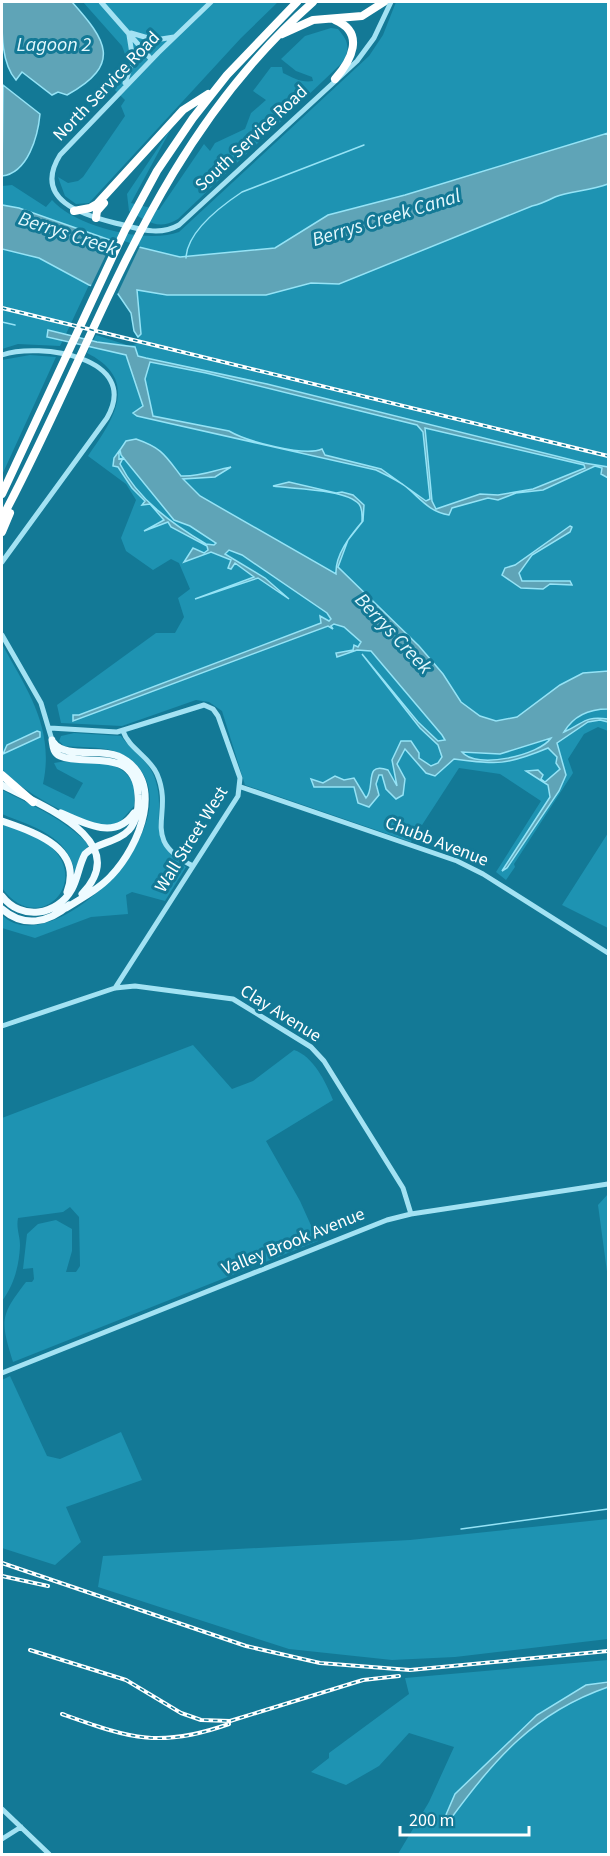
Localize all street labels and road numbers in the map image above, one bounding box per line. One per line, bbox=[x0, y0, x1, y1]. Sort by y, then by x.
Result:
street label: North Service Road bbox=[47, 26, 165, 147]
street label: South Service Road bbox=[190, 80, 313, 197]
street label: Wall Street West bbox=[149, 781, 234, 897]
street label: Chubb Avenue bbox=[382, 810, 492, 873]
street label: Clay Avenue bbox=[235, 979, 326, 1048]
street label: Valley Brook Avenue bbox=[218, 1201, 369, 1282]

